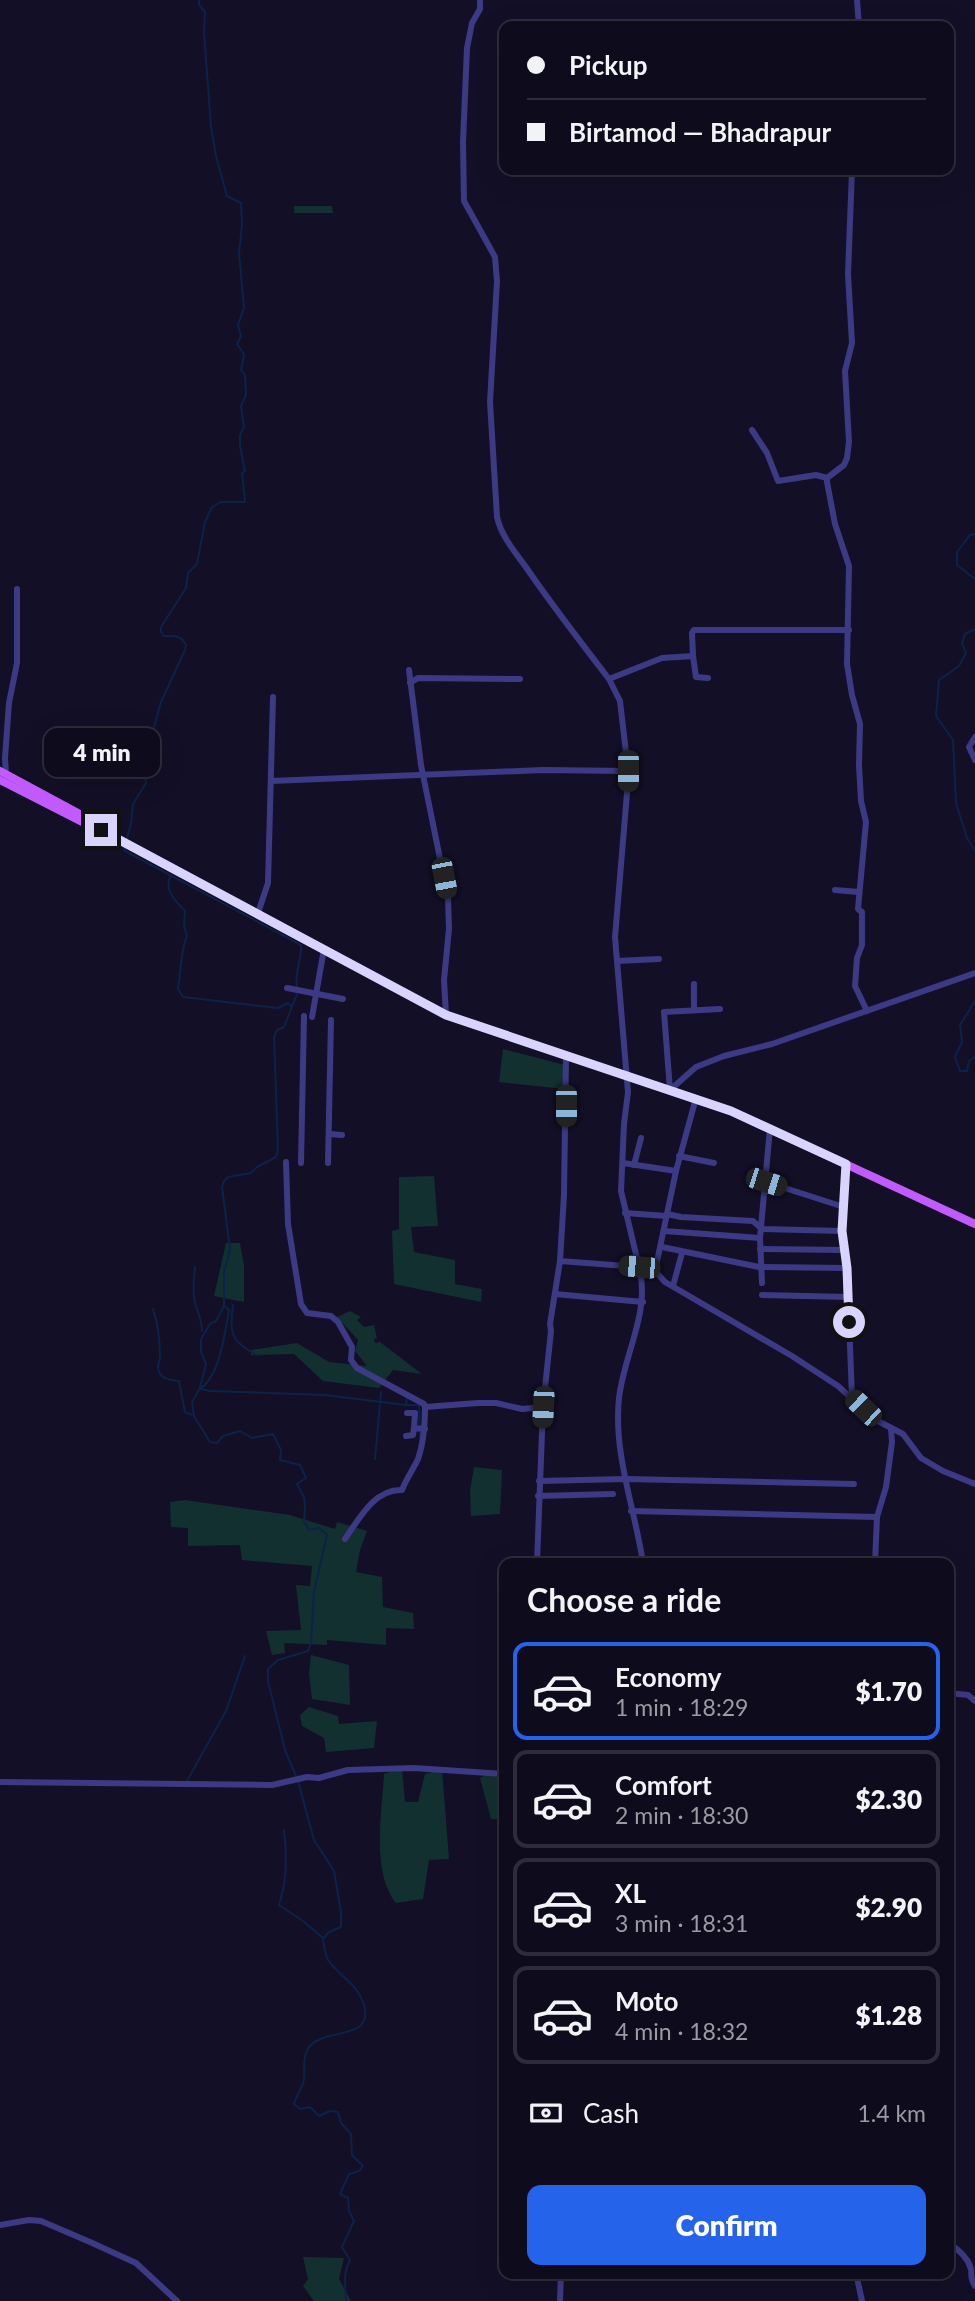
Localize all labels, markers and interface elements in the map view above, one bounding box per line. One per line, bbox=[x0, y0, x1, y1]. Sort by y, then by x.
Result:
text: Pickup bbox=[569, 49, 648, 81]
text: Birtamod — Bhadrapur bbox=[569, 116, 831, 148]
callout: 4 min bbox=[43, 728, 159, 778]
text: 4 min bbox=[73, 738, 131, 766]
car bbox=[618, 750, 639, 792]
route end bbox=[85, 814, 117, 846]
car bbox=[430, 855, 459, 901]
car bbox=[556, 1085, 577, 1127]
car bbox=[743, 1166, 790, 1198]
car bbox=[618, 1255, 661, 1279]
route start bbox=[833, 1306, 865, 1338]
car bbox=[532, 1385, 555, 1429]
car bbox=[841, 1386, 886, 1430]
text: Choose a ride bbox=[527, 1580, 721, 1619]
icon: car bbox=[531, 1660, 594, 1723]
text: Economy bbox=[615, 1661, 721, 1693]
text: $1.70 bbox=[855, 1675, 922, 1707]
text: 1 min · 18:29 bbox=[615, 1693, 748, 1721]
icon: car bbox=[531, 1768, 594, 1831]
text: Comfort bbox=[615, 1769, 712, 1801]
text: $2.30 bbox=[855, 1783, 922, 1815]
text: 2 min · 18:30 bbox=[615, 1801, 748, 1829]
icon: car bbox=[531, 1876, 594, 1939]
text: XL bbox=[615, 1877, 646, 1909]
text: $2.90 bbox=[855, 1891, 922, 1923]
text: 3 min · 18:31 bbox=[615, 1909, 748, 1937]
icon: car bbox=[531, 1984, 594, 2047]
text: Moto bbox=[615, 1985, 678, 2017]
text: $1.28 bbox=[855, 1999, 922, 2031]
text: 4 min · 18:32 bbox=[615, 2017, 748, 2045]
icon: cash bbox=[527, 2094, 565, 2132]
text: Cash bbox=[583, 2097, 639, 2129]
text: 1.4 km bbox=[857, 2099, 926, 2127]
button: Confirm bbox=[527, 2185, 926, 2265]

